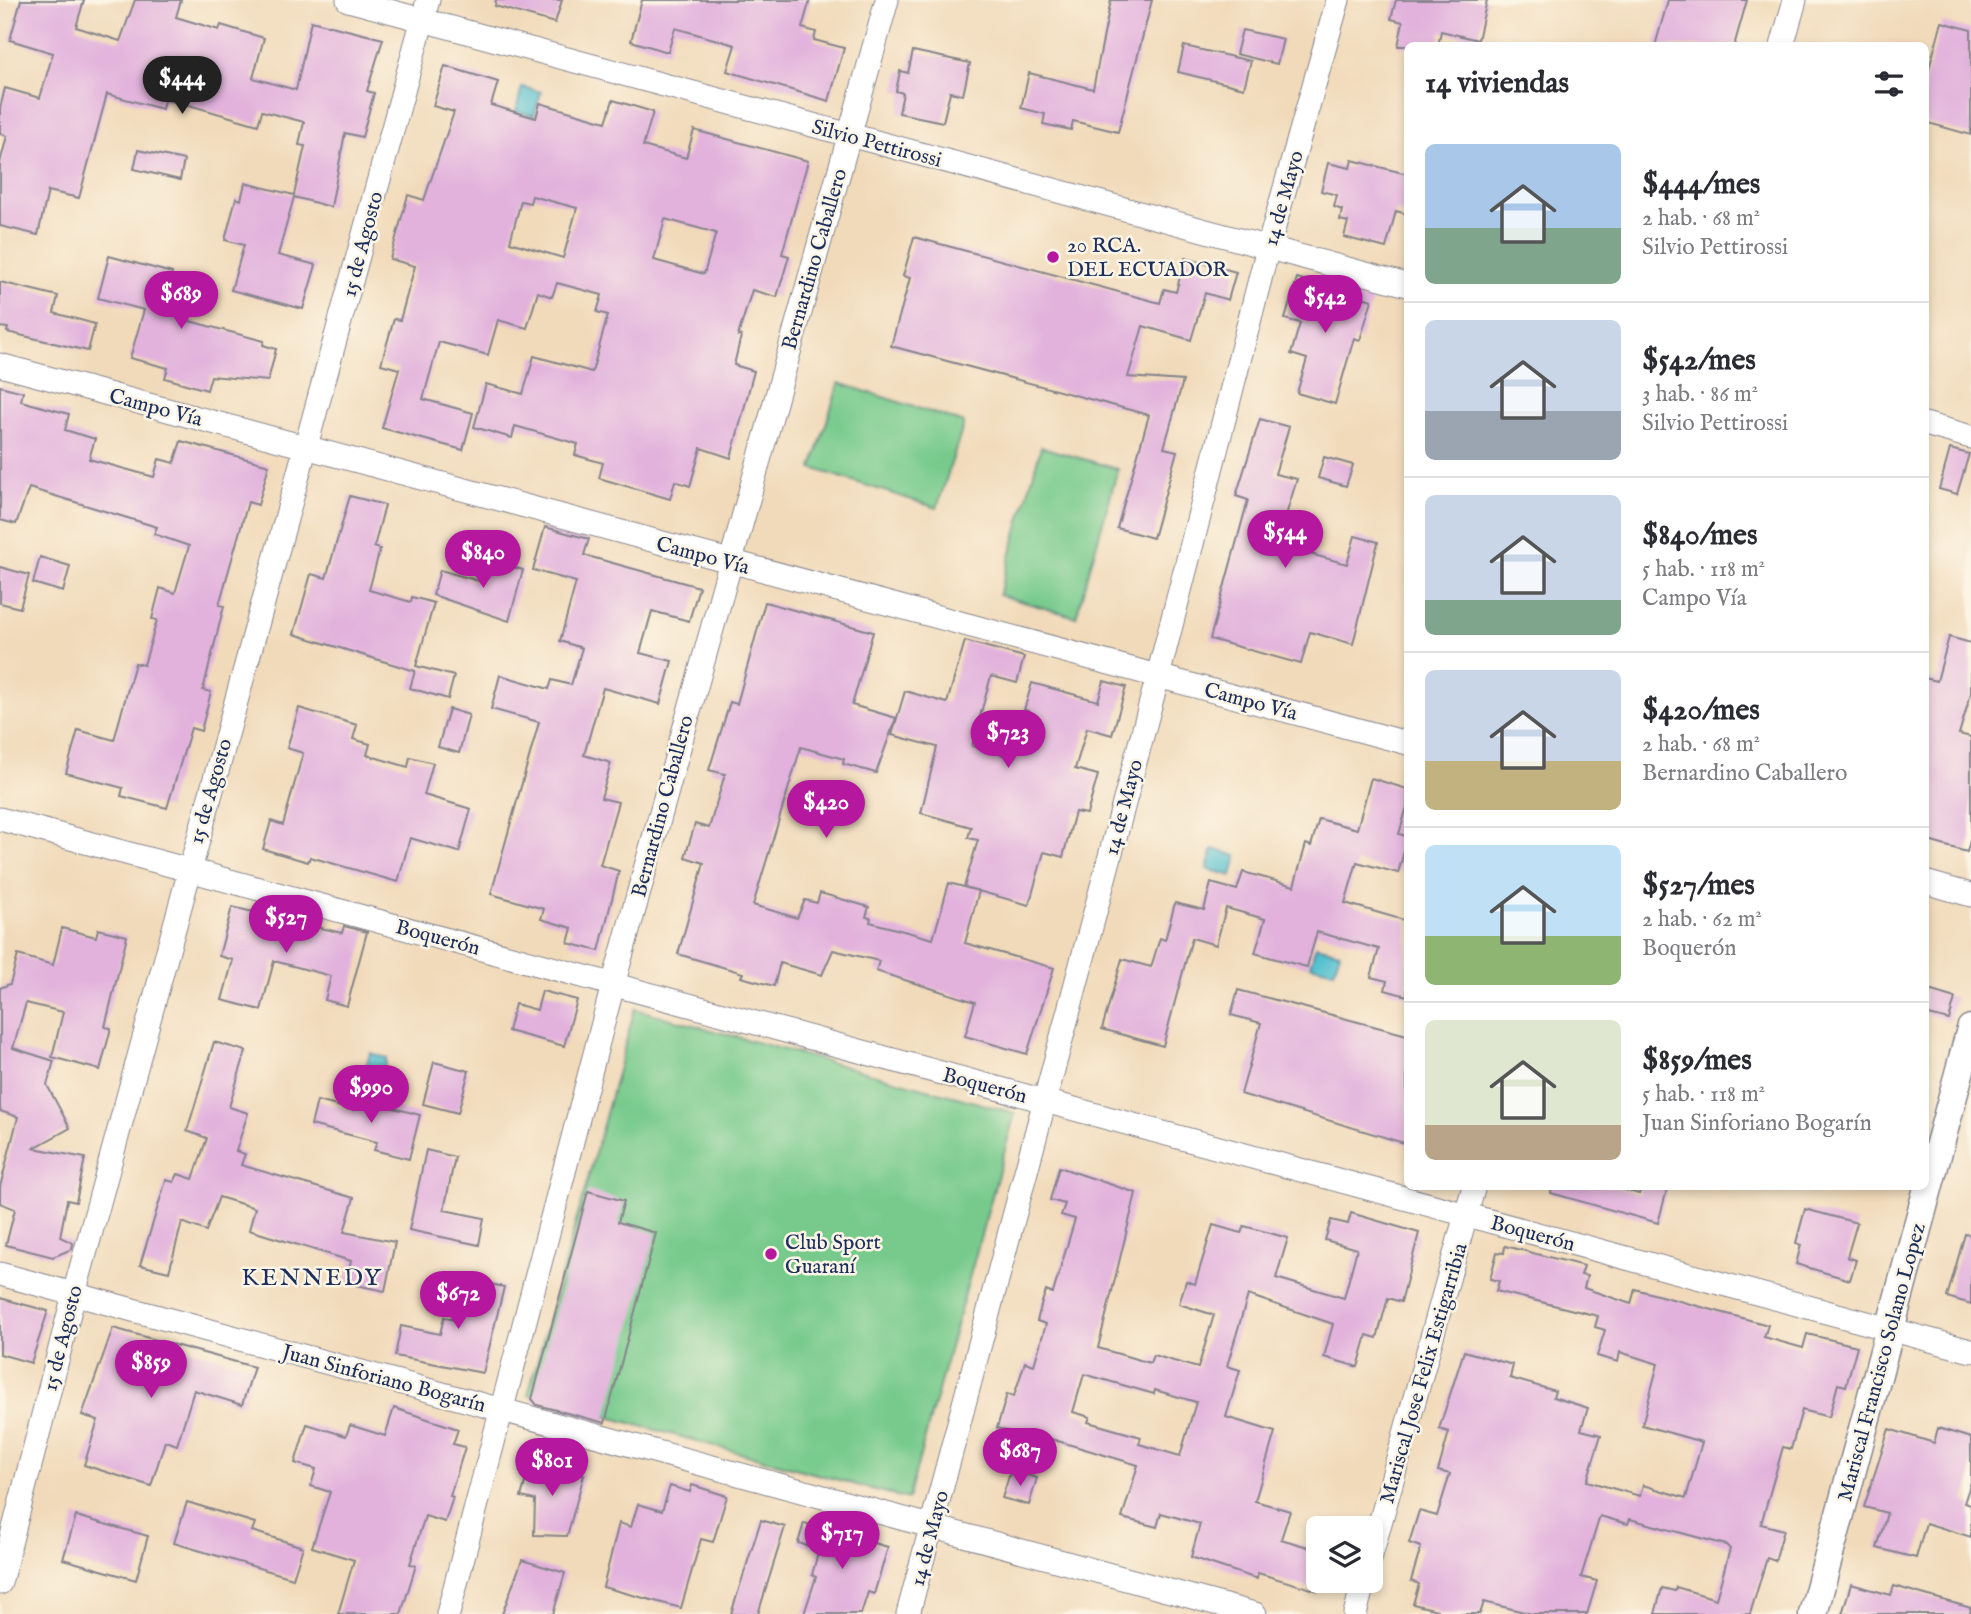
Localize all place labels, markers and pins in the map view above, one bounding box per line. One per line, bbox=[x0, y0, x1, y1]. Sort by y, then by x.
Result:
pin: $444 bbox=[141, 57, 223, 116]
place label: 20 RCA. DEL ECUADOR bbox=[1067, 233, 1229, 284]
marker: 20 RCA. DEL ECUADOR bbox=[1045, 249, 1061, 265]
pin: $689 bbox=[140, 272, 222, 331]
pin: $542 bbox=[1284, 276, 1366, 335]
pin: $544 bbox=[1244, 510, 1326, 570]
pin: $840 bbox=[442, 530, 524, 590]
pin: $723 bbox=[967, 710, 1049, 770]
pin: $420 bbox=[785, 780, 867, 840]
pin: $527 bbox=[245, 895, 327, 955]
pin: $990 bbox=[330, 1066, 412, 1125]
place label: Club Sport Guaraní bbox=[785, 1230, 881, 1281]
marker: Club Sport Guaraní bbox=[763, 1246, 779, 1262]
pin: $672 bbox=[417, 1272, 499, 1331]
pin: $859 bbox=[110, 1340, 192, 1400]
pin: $687 bbox=[979, 1428, 1061, 1488]
pin: $801 bbox=[511, 1438, 593, 1498]
pin: $717 bbox=[801, 1512, 883, 1571]

